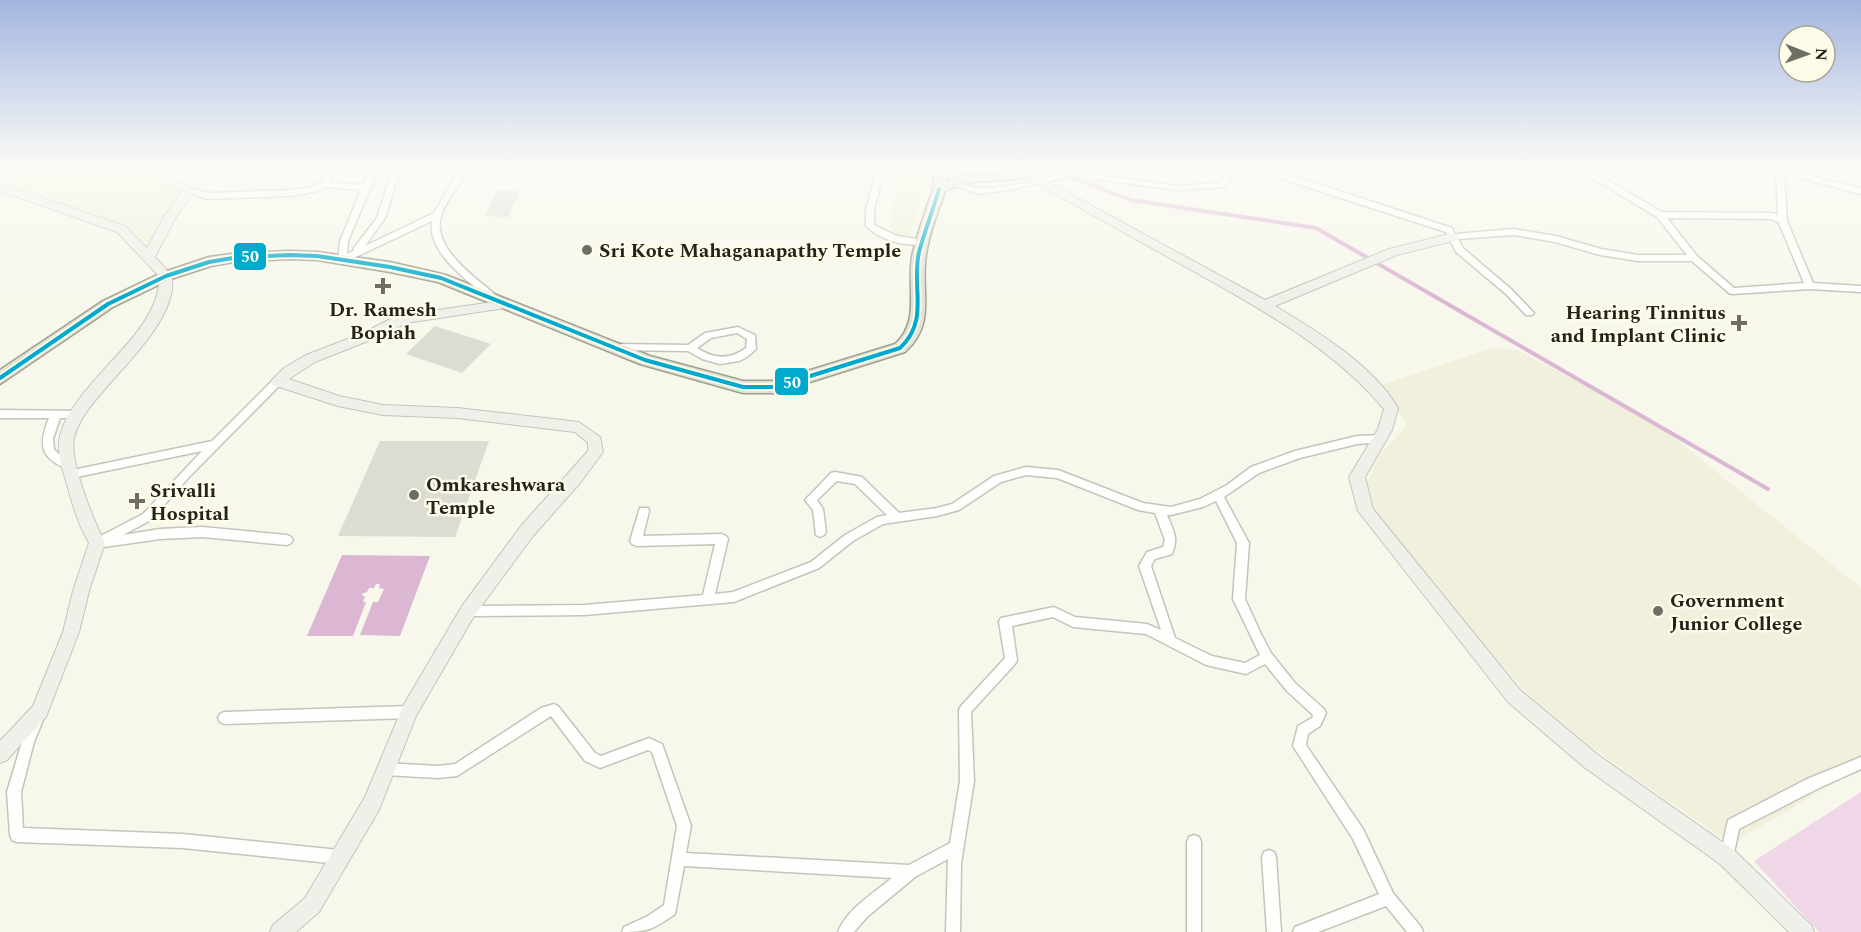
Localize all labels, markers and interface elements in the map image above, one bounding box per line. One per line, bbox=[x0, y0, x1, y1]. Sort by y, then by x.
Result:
north arrow bbox=[1777, 24, 1837, 84]
text: N bbox=[1809, 48, 1833, 61]
place label: Sri Kote Mahaganapathy Temple bbox=[599, 236, 901, 266]
line badge: 50 bbox=[233, 242, 267, 271]
marker: Sri Kote Mahaganapathy Temple bbox=[580, 243, 594, 257]
text: 50 bbox=[241, 245, 259, 269]
marker: Dr. Ramesh Bopiah bbox=[374, 277, 392, 295]
place label: Dr. Ramesh Bopiah bbox=[329, 295, 437, 348]
place label: Hearing Tinnitus and Implant Clinic bbox=[1551, 298, 1726, 351]
marker: Hearing Tinnitus and Implant Clinic bbox=[1730, 314, 1748, 332]
line badge: 50 bbox=[774, 367, 809, 396]
text: 50 bbox=[783, 371, 801, 395]
place label: Omkareshwara Temple bbox=[426, 470, 566, 523]
place label: Srivalli Hospital bbox=[150, 476, 229, 529]
marker: Omkareshwara Temple bbox=[407, 488, 421, 502]
marker: Srivalli Hospital bbox=[128, 492, 146, 510]
place label: Government Junior College bbox=[1670, 586, 1803, 639]
marker: Government Junior College bbox=[1651, 604, 1665, 618]

